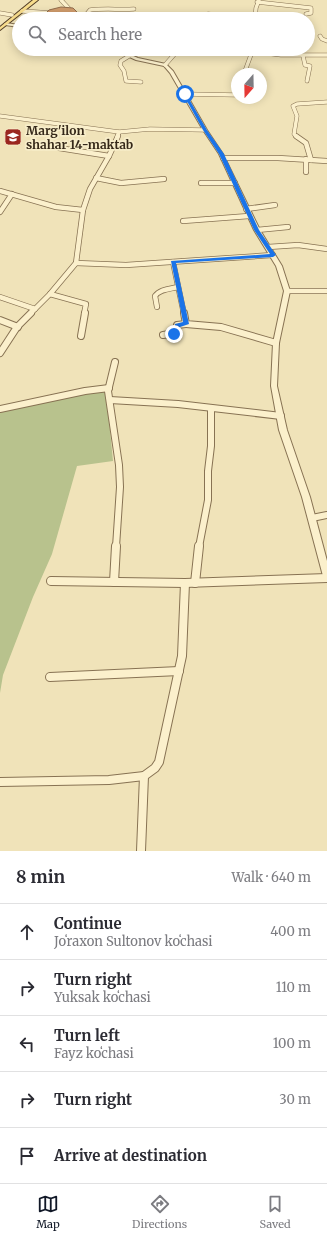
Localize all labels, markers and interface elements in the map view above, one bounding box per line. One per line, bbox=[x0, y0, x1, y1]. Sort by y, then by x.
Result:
search box bbox=[12, 12, 315, 56]
icon: search bbox=[26, 23, 48, 45]
text: Search here bbox=[58, 25, 142, 44]
north arrow bbox=[231, 68, 267, 104]
route start bbox=[176, 85, 194, 103]
place label: Marg'ilon shahar 14-maktab bbox=[26, 123, 133, 152]
school or university icon: Marg'ilon shahar 14-maktab bbox=[3, 127, 23, 147]
route end bbox=[165, 325, 183, 343]
text: 8 min bbox=[16, 866, 65, 888]
text: Walk · 640 m bbox=[232, 869, 311, 886]
text: Continue bbox=[54, 914, 122, 933]
icon: ahead bbox=[16, 921, 38, 943]
text: 400 m bbox=[270, 923, 311, 940]
text: Joʻraxon Sultonov koʻchasi bbox=[54, 933, 213, 950]
text: Turn right bbox=[54, 970, 132, 989]
icon: right bbox=[16, 977, 38, 999]
text: 110 m bbox=[276, 979, 311, 996]
text: Yuksak koʻchasi bbox=[54, 989, 151, 1006]
text: Turn left bbox=[54, 1026, 120, 1045]
icon: left bbox=[16, 1033, 38, 1055]
text: 100 m bbox=[273, 1035, 311, 1052]
text: Fayz koʻchasi bbox=[54, 1045, 134, 1062]
icon: right bbox=[16, 1089, 38, 1111]
text: Turn right bbox=[54, 1090, 132, 1109]
text: 30 m bbox=[279, 1091, 311, 1108]
icon: arrive bbox=[16, 1145, 38, 1167]
text: Arrive at destination bbox=[54, 1146, 207, 1165]
tab: Map bbox=[36, 1193, 60, 1231]
tab: Directions bbox=[132, 1193, 187, 1231]
tab: Saved bbox=[260, 1193, 291, 1231]

